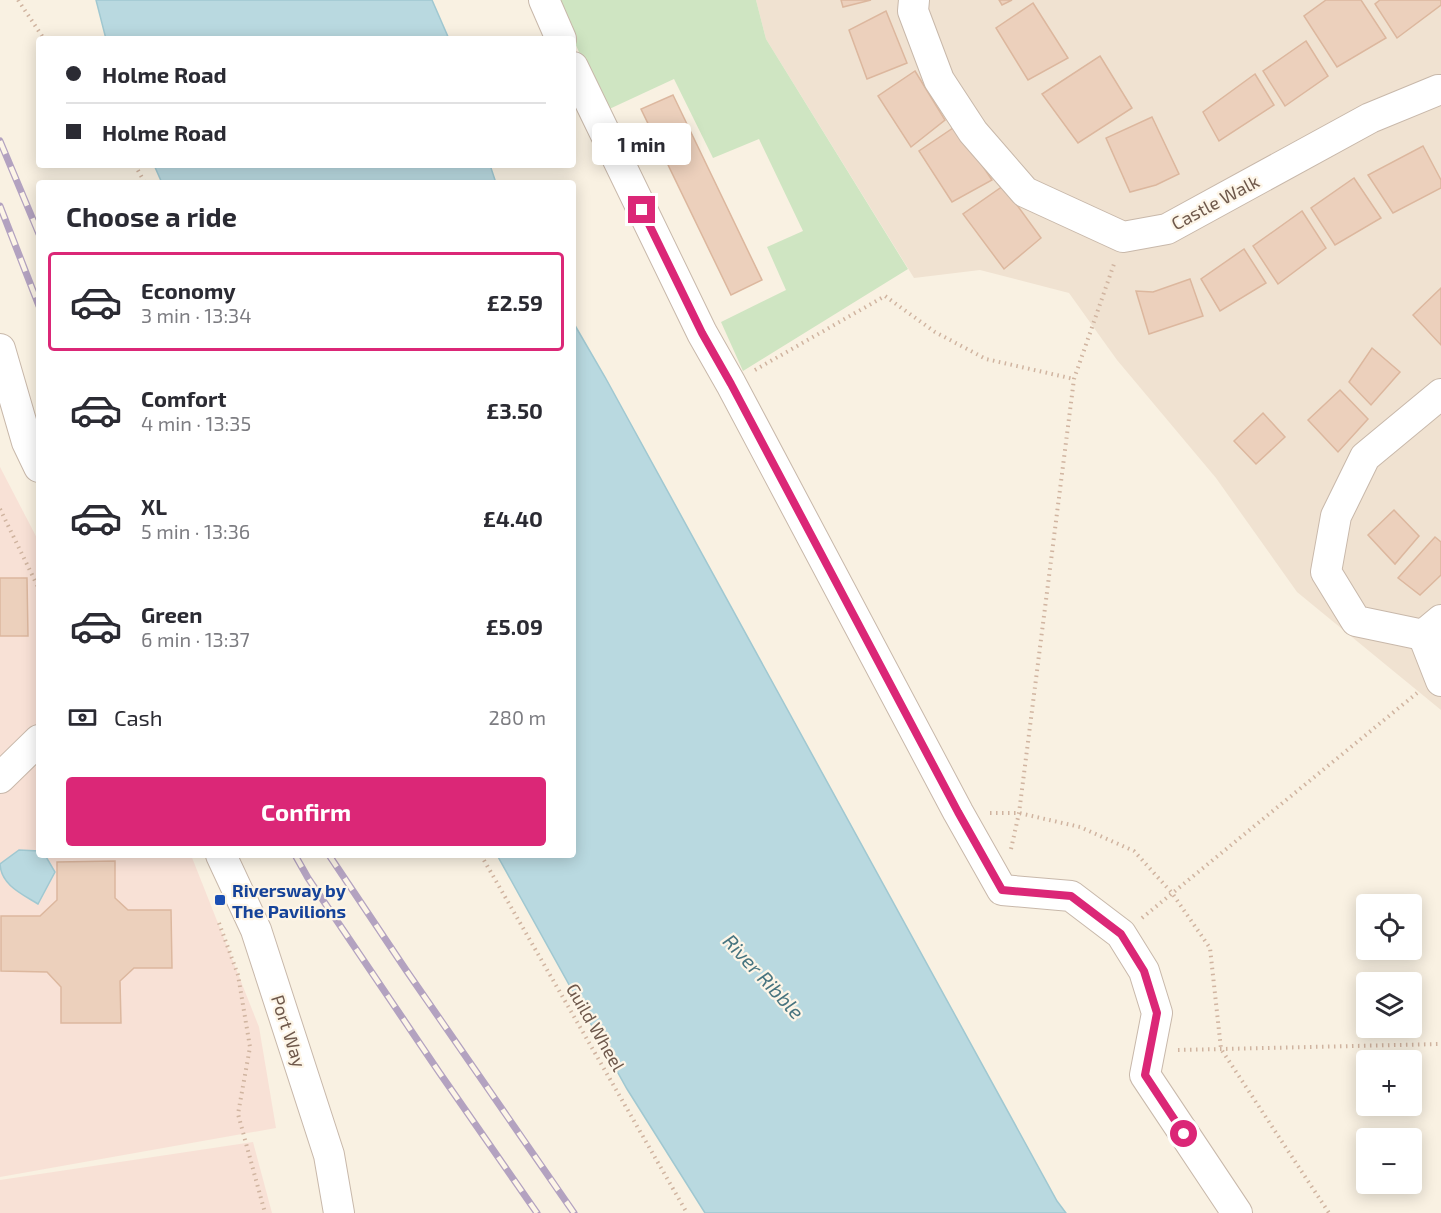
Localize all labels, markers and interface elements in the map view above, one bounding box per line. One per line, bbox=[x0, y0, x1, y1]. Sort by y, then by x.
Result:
text: Holme Road bbox=[102, 61, 227, 87]
text: Holme Road bbox=[102, 119, 227, 145]
callout: 1 min bbox=[592, 123, 692, 165]
text: 1 min bbox=[617, 132, 666, 156]
street label: Castle Walk bbox=[1167, 170, 1263, 234]
route end bbox=[628, 196, 655, 223]
text: Choose a ride bbox=[66, 200, 237, 232]
icon: car bbox=[69, 275, 123, 329]
text: Economy bbox=[141, 277, 236, 303]
text: £2.59 bbox=[487, 289, 543, 315]
text: 3 min · 13:34 bbox=[141, 303, 252, 327]
icon: car bbox=[69, 383, 123, 437]
text: Comfort bbox=[141, 385, 226, 411]
text: £3.50 bbox=[486, 397, 543, 423]
text: 4 min · 13:35 bbox=[141, 411, 251, 435]
icon: car bbox=[69, 491, 123, 545]
text: XL bbox=[141, 493, 167, 519]
text: £4.40 bbox=[483, 505, 543, 531]
text: 5 min · 13:36 bbox=[141, 519, 250, 543]
icon: car bbox=[69, 599, 123, 653]
text: Green bbox=[141, 601, 203, 627]
text: £5.09 bbox=[486, 613, 543, 639]
text: 6 min · 13:37 bbox=[141, 627, 250, 651]
icon: cash bbox=[66, 701, 99, 734]
text: Cash bbox=[114, 704, 163, 730]
text: 280 m bbox=[489, 705, 546, 729]
button: Confirm bbox=[66, 777, 546, 846]
place label: Riversway by The Pavilions bbox=[232, 879, 347, 922]
marker: Riversway by The Pavilions bbox=[213, 893, 227, 907]
map controls bbox=[1356, 894, 1422, 1194]
button: locate bbox=[1356, 894, 1422, 960]
water label: River Ribble bbox=[719, 929, 810, 1024]
button: layers bbox=[1356, 972, 1422, 1038]
street label: Guild Wheel bbox=[562, 979, 630, 1075]
street label: Port Way bbox=[267, 992, 311, 1070]
button: + bbox=[1356, 1050, 1422, 1116]
route start bbox=[1170, 1120, 1197, 1147]
button: − bbox=[1356, 1128, 1422, 1194]

